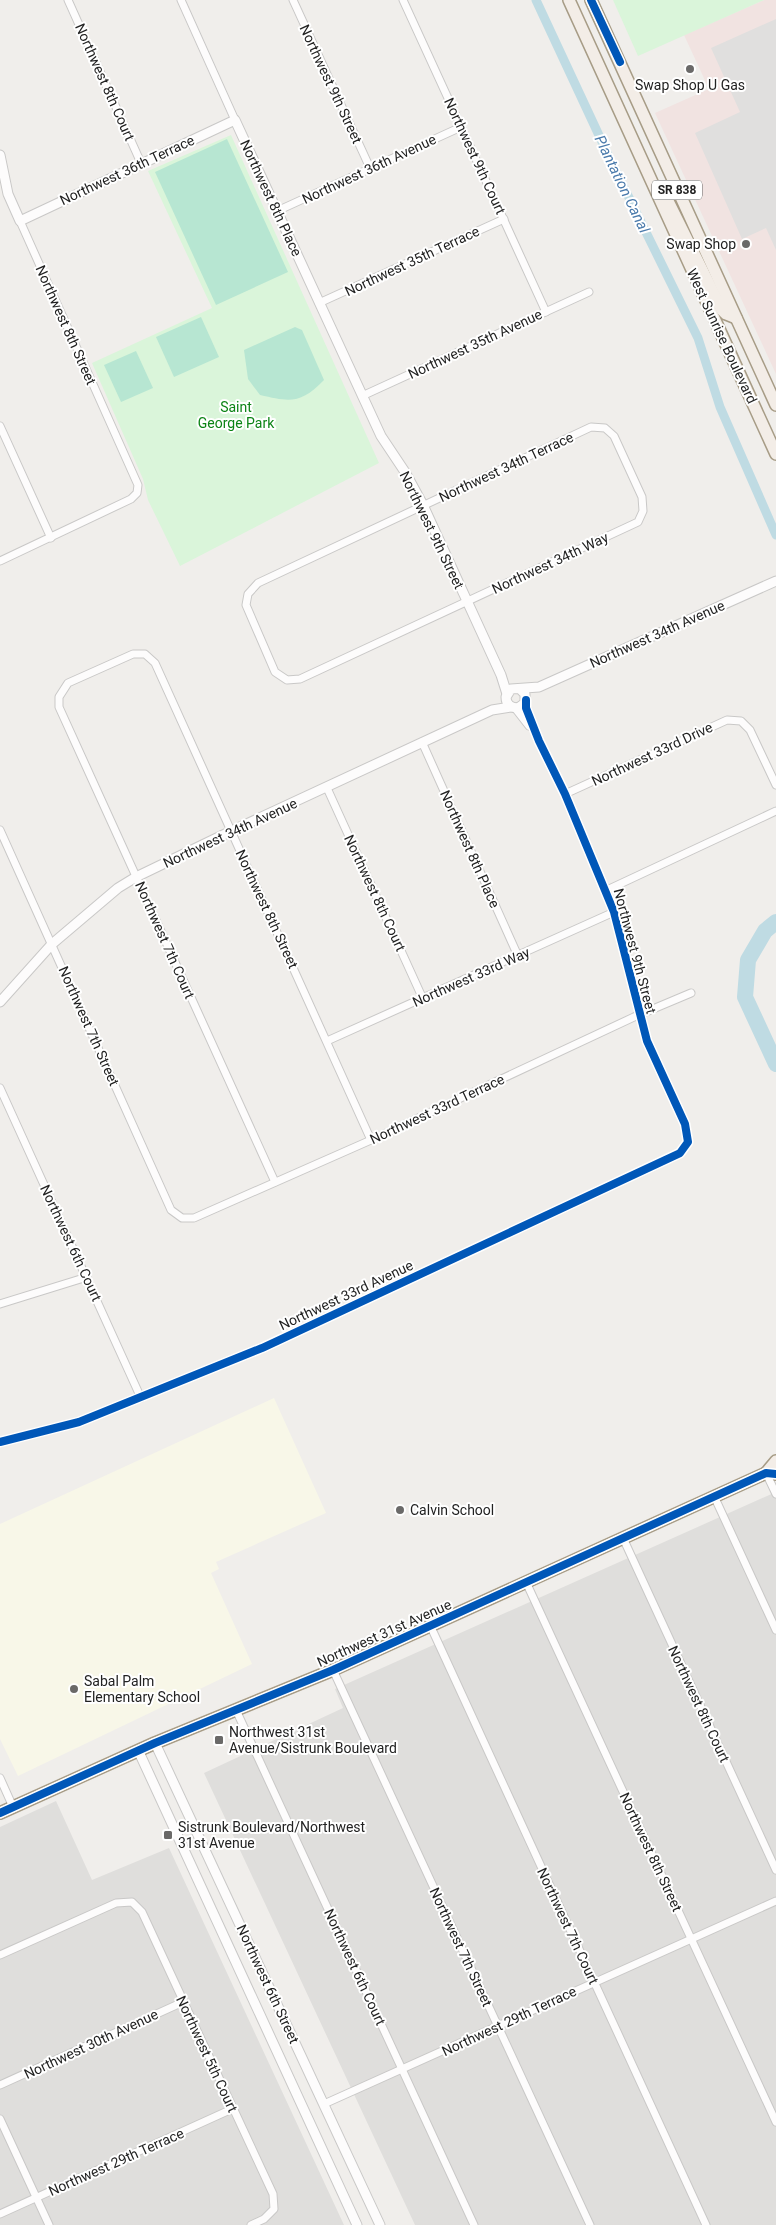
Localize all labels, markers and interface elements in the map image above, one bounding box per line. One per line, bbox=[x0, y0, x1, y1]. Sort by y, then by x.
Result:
street label: Northwest 8th Court bbox=[72, 21, 138, 144]
street label: Northwest 9th Street bbox=[296, 22, 366, 146]
marker: Swap Shop U Gas bbox=[684, 63, 696, 75]
place label: Swap Shop U Gas bbox=[635, 77, 745, 93]
street label: Northwest 9th Court bbox=[441, 95, 509, 217]
street label: Northwest 36th Avenue bbox=[300, 131, 438, 207]
street label: Northwest 36th Terrace bbox=[57, 132, 197, 208]
water label: Plantation Canal bbox=[591, 132, 654, 236]
street label: Northwest 8th Place bbox=[237, 137, 305, 259]
road number: SR 838 bbox=[652, 180, 702, 200]
street label: Northwest 35th Terrace bbox=[342, 223, 482, 299]
place label: Swap Shop bbox=[666, 236, 736, 252]
marker: Swap Shop bbox=[740, 238, 752, 250]
street label: Northwest 8th Street bbox=[32, 263, 100, 388]
street label: West Sunrise Boulevard bbox=[684, 266, 760, 406]
street label: Northwest 35th Avenue bbox=[406, 306, 544, 382]
park label: Saint George Park bbox=[198, 399, 275, 431]
street label: Northwest 34th Terrace bbox=[436, 429, 576, 505]
street label: Northwest 9th Street bbox=[397, 468, 468, 592]
street label: Northwest 34th Way bbox=[489, 529, 611, 597]
street label: Northwest 34th Avenue bbox=[587, 597, 727, 671]
street label: Northwest 33rd Drive bbox=[589, 719, 715, 789]
street label: Northwest 8th Place bbox=[437, 788, 503, 910]
street label: Northwest 34th Avenue bbox=[161, 795, 299, 871]
street label: Northwest 8th Court bbox=[341, 832, 409, 954]
street label: Northwest 8th Street bbox=[232, 847, 302, 971]
street label: Northwest 7th Court bbox=[132, 879, 198, 1002]
street label: Northwest 9th Street bbox=[611, 887, 660, 1016]
street label: Northwest 33rd Way bbox=[410, 944, 532, 1010]
street label: Northwest 7th Street bbox=[55, 964, 123, 1089]
street label: Northwest 33rd Terrace bbox=[367, 1071, 507, 1147]
street label: Northwest 6th Court bbox=[37, 1182, 105, 1304]
street label: Northwest 33rd Avenue bbox=[276, 1257, 416, 1333]
place label: Calvin School bbox=[410, 1502, 494, 1518]
marker: Calvin School bbox=[394, 1504, 406, 1516]
street label: Northwest 31st Avenue bbox=[314, 1596, 454, 1670]
street label: Northwest 8th Court bbox=[665, 1643, 733, 1765]
place label: Sabal Palm Elementary School bbox=[84, 1673, 200, 1705]
marker: Sabal Palm Elementary School bbox=[68, 1683, 80, 1695]
place label: Northwest 31st Avenue/Sistrunk Boulevard bbox=[229, 1724, 397, 1756]
marker: Northwest 31st Avenue/Sistrunk Boulevard bbox=[213, 1734, 225, 1746]
street label: Northwest 8th Street bbox=[616, 1790, 686, 1914]
place label: Sistrunk Boulevard/Northwest 31st Avenue bbox=[178, 1819, 366, 1851]
marker: Sistrunk Boulevard/Northwest 31st Avenue bbox=[162, 1829, 174, 1841]
street label: Northwest 7th Court bbox=[534, 1865, 602, 1987]
street label: Northwest 7th Street bbox=[426, 1885, 496, 2009]
street label: Northwest 6th Court bbox=[321, 1906, 389, 2028]
street label: Northwest 6th Street bbox=[233, 1922, 303, 2046]
street label: Northwest 29th Terrace bbox=[439, 1983, 579, 2059]
street label: Northwest 5th Court bbox=[173, 1993, 241, 2115]
street label: Northwest 30th Avenue bbox=[22, 2006, 160, 2082]
street label: Northwest 29th Terrace bbox=[46, 2125, 186, 2199]

